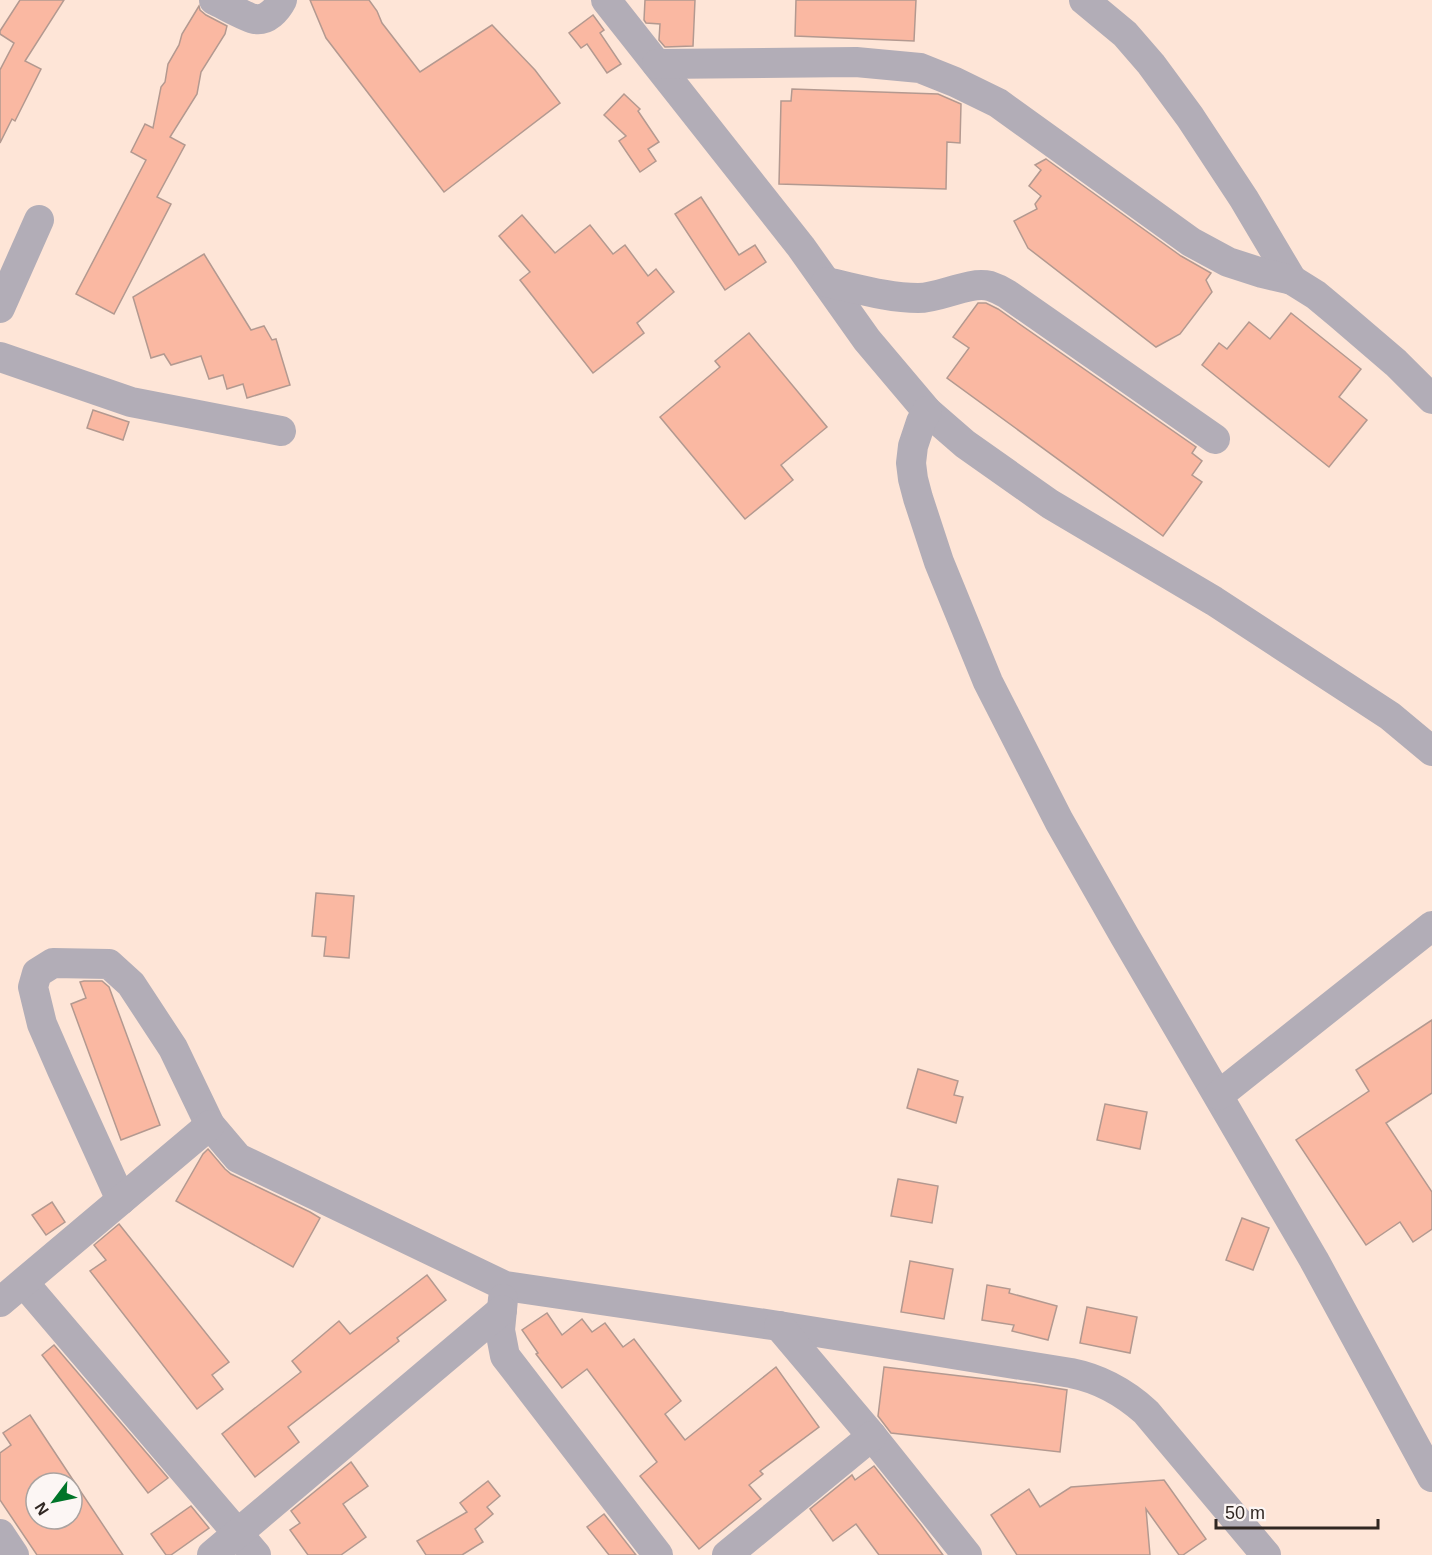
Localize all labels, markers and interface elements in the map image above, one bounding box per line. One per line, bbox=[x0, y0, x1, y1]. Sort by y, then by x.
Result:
north arrow bbox=[24, 1471, 84, 1531]
scale bar bbox=[1216, 1492, 1378, 1530]
text: N bbox=[31, 1499, 52, 1518]
text: 50 m bbox=[1225, 1503, 1265, 1523]

